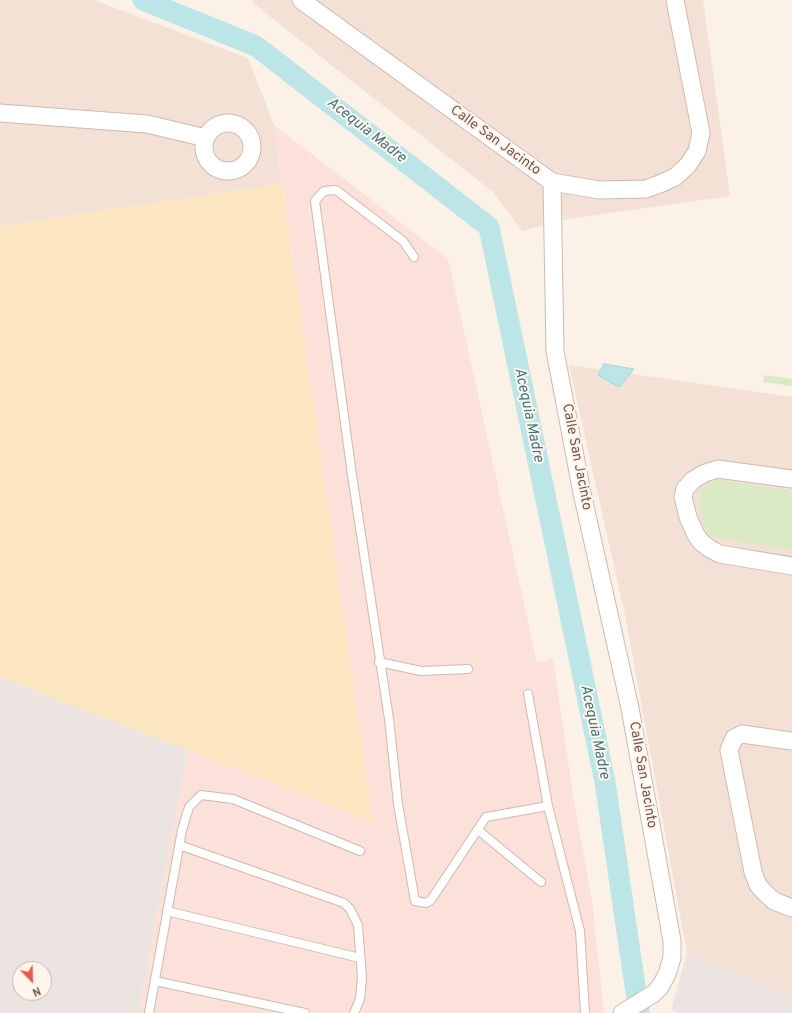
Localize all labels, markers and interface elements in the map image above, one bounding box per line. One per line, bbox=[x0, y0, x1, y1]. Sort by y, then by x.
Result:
water label: Acequia Madre bbox=[323, 94, 409, 168]
street label: Calle San Jacinto bbox=[446, 102, 544, 180]
water label: Acequia Madre bbox=[509, 366, 547, 464]
street label: Calle San Jacinto bbox=[557, 402, 595, 512]
water label: Acequia Madre bbox=[575, 683, 613, 781]
street label: Calle San Jacinto bbox=[624, 720, 660, 830]
north arrow bbox=[12, 961, 52, 1001]
text: N bbox=[30, 983, 43, 999]

